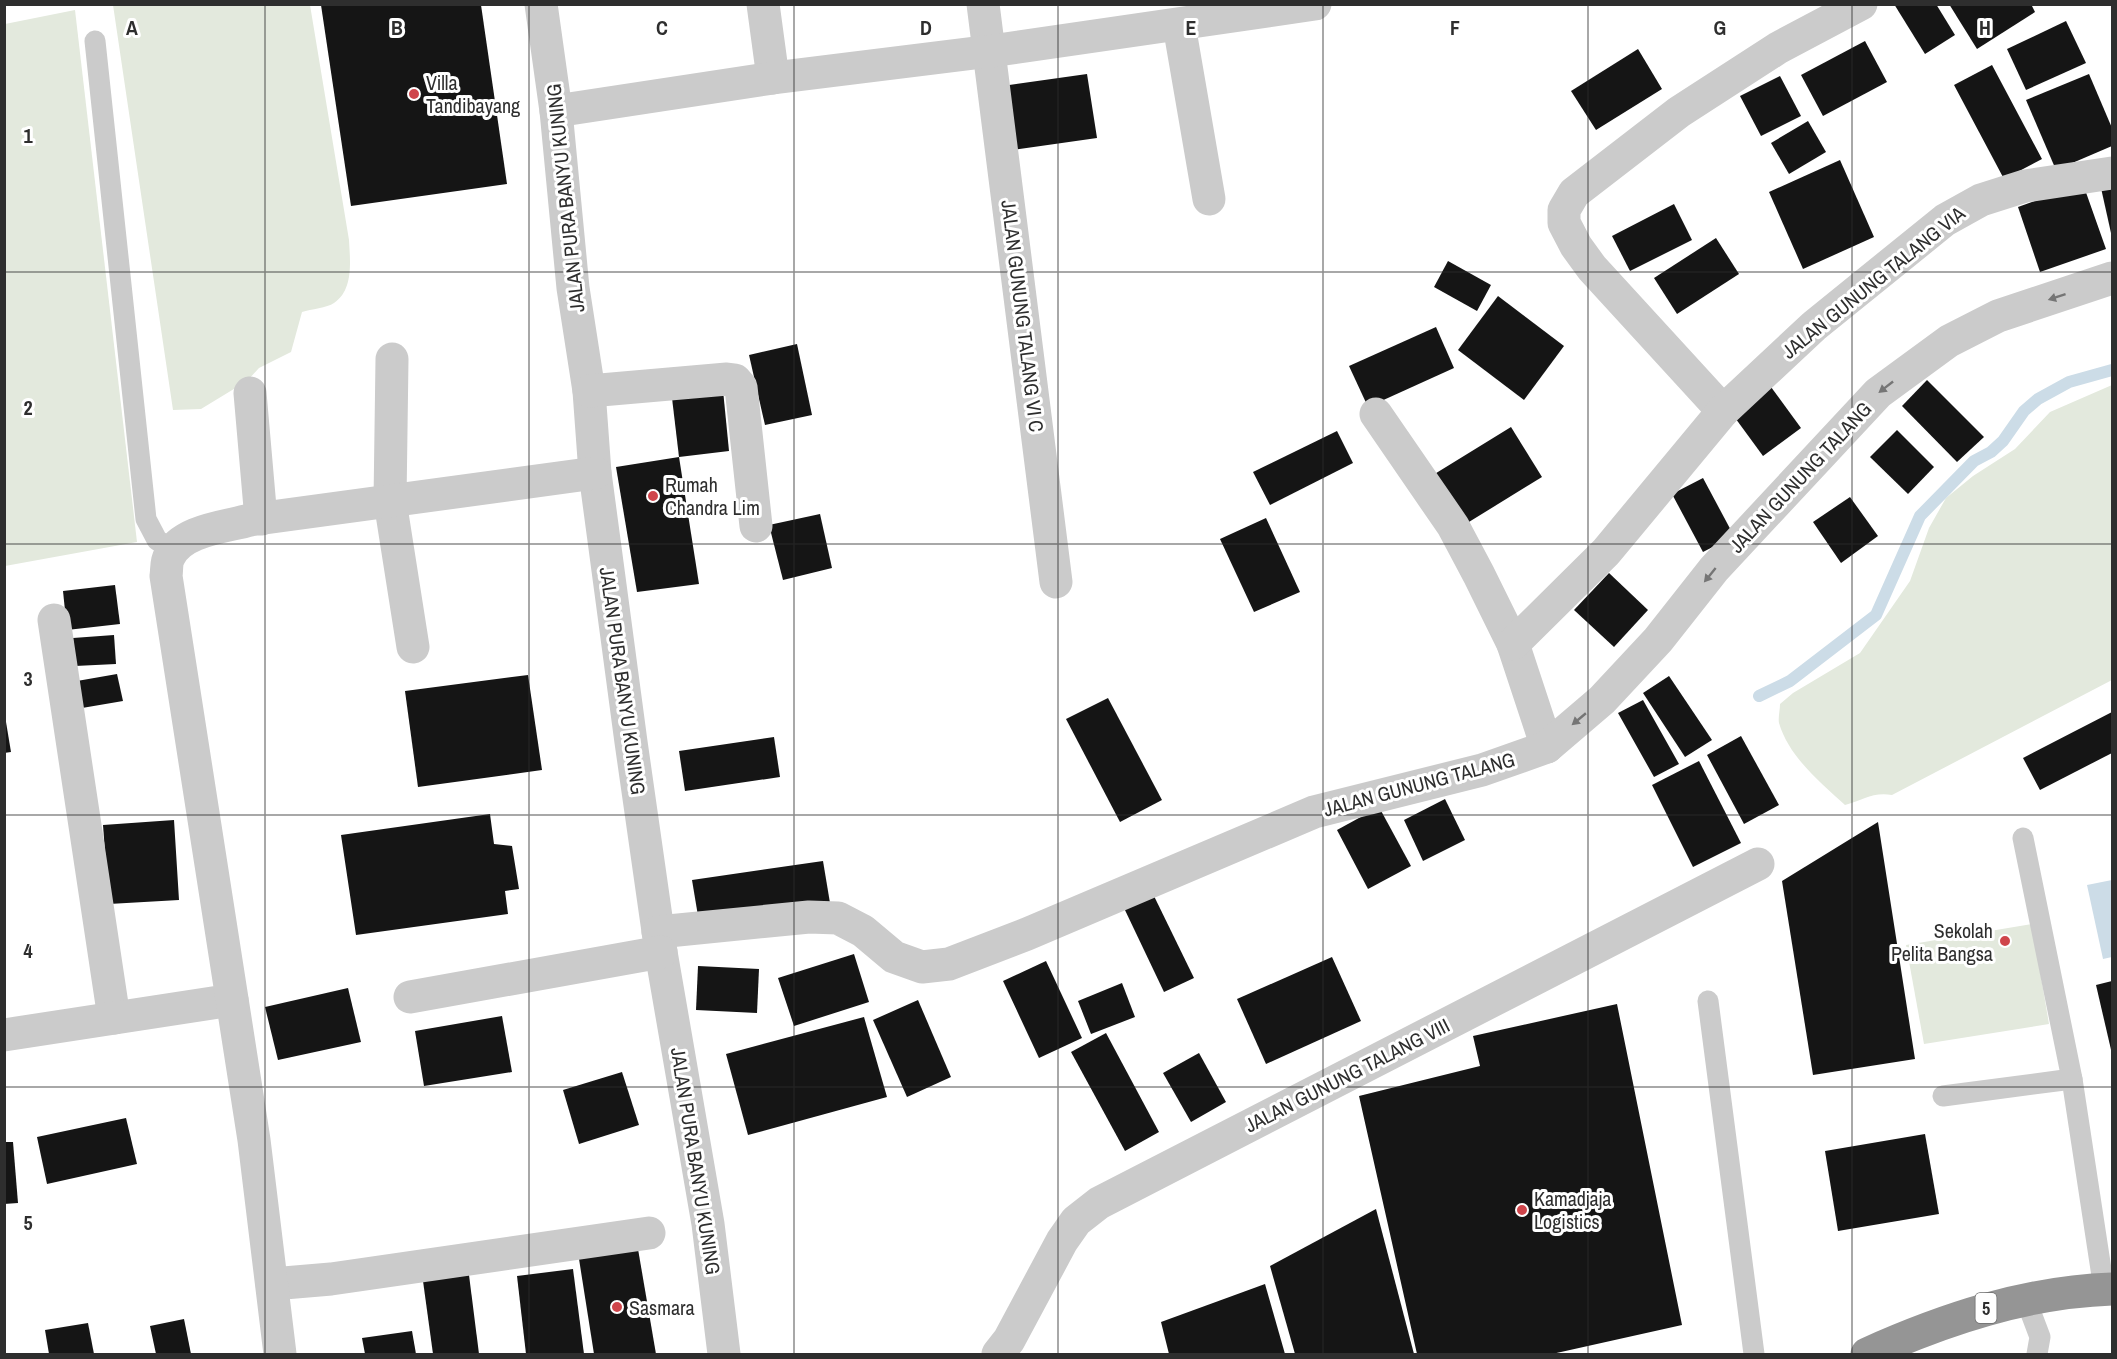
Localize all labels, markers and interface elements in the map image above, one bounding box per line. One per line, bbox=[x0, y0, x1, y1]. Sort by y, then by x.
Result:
text: A bbox=[126, 14, 138, 41]
text: B bbox=[391, 14, 403, 41]
text: C bbox=[656, 14, 668, 41]
text: D bbox=[920, 14, 932, 41]
text: E bbox=[1186, 14, 1197, 41]
text: F bbox=[1450, 14, 1460, 41]
text: G bbox=[1714, 14, 1726, 41]
text: H bbox=[1979, 14, 1991, 41]
place label: Villa Tandibayang bbox=[426, 69, 520, 119]
street label: JALAN PURA BANYU KUNING bbox=[540, 82, 590, 314]
marker: Villa Tandibayang bbox=[407, 87, 421, 101]
text: 1 bbox=[23, 122, 33, 149]
street label: JALAN GUNUNG TALANG VI C bbox=[995, 198, 1051, 434]
street label: JALAN GUNUNG TALANG VIA bbox=[1776, 200, 1970, 364]
one-way arrow bbox=[2048, 292, 2066, 302]
one-way arrow bbox=[1878, 380, 1894, 393]
text: 2 bbox=[23, 394, 33, 421]
street label: JALAN GUNUNG TALANG bbox=[1723, 396, 1877, 558]
place label: Rumah Chandra Lim bbox=[665, 471, 760, 521]
marker: Rumah Chandra Lim bbox=[646, 489, 660, 503]
street label: JALAN PURA BANYU KUNING bbox=[594, 565, 652, 797]
one-way arrow bbox=[1703, 567, 1716, 583]
text: 3 bbox=[23, 665, 33, 692]
one-way arrow bbox=[1572, 712, 1587, 725]
street label: JALAN GUNUNG TALANG bbox=[1320, 745, 1518, 823]
place label: Sekolah Pelita Bangsa bbox=[1891, 917, 1993, 967]
marker: Sekolah Pelita Bangsa bbox=[1998, 934, 2012, 948]
text: 4 bbox=[23, 937, 33, 964]
street label: JALAN GUNUNG TALANG VIII bbox=[1240, 1012, 1454, 1138]
street label: JALAN PURA BANYU KUNING bbox=[665, 1045, 727, 1277]
place label: Kamadjaja Logistics bbox=[1534, 1185, 1611, 1235]
marker: Kamadjaja Logistics bbox=[1515, 1203, 1529, 1217]
text: 5 bbox=[23, 1209, 33, 1236]
road number: 5 bbox=[1976, 1293, 1996, 1323]
place label: Sasmara bbox=[629, 1294, 695, 1321]
marker: Sasmara bbox=[610, 1300, 624, 1314]

